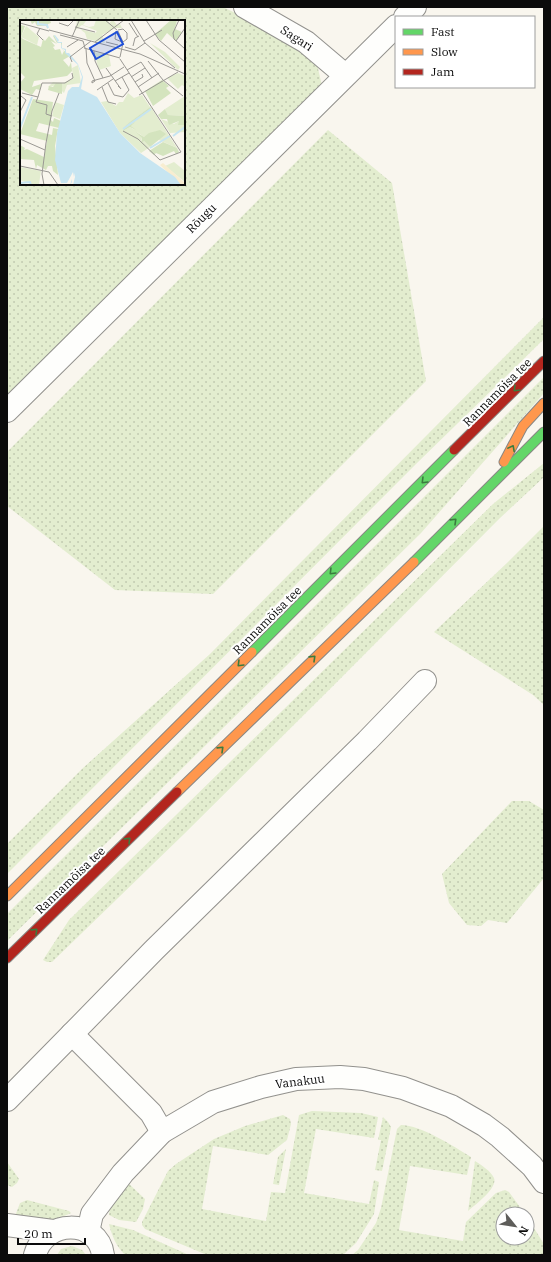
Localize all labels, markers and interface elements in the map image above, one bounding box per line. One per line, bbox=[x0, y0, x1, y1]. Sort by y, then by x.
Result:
legend bbox=[395, 16, 535, 88]
inset map bbox=[20, 20, 185, 185]
street label: Sagari bbox=[278, 22, 316, 54]
text: Fast bbox=[431, 24, 455, 39]
text: Slow bbox=[431, 44, 458, 59]
text: Jam bbox=[431, 64, 455, 79]
street label: Rõugu bbox=[183, 200, 219, 236]
street label: Rannamõisa tee bbox=[460, 355, 534, 429]
one-way arrow bbox=[513, 384, 521, 392]
one-way arrow bbox=[507, 445, 515, 453]
one-way arrow bbox=[421, 476, 429, 484]
one-way arrow bbox=[449, 518, 457, 526]
one-way arrow bbox=[329, 567, 337, 575]
street label: Rannamõisa tee bbox=[230, 583, 304, 657]
one-way arrow bbox=[308, 655, 316, 663]
one-way arrow bbox=[237, 659, 245, 667]
one-way arrow bbox=[216, 746, 224, 754]
one-way arrow bbox=[123, 837, 131, 845]
street label: Rannamõisa tee bbox=[32, 843, 108, 917]
one-way arrow bbox=[30, 928, 38, 936]
street label: Vanakuu bbox=[274, 1070, 326, 1091]
north arrow bbox=[495, 1206, 535, 1246]
scale bar bbox=[18, 1220, 85, 1246]
text: N bbox=[515, 1224, 532, 1239]
text: 20 m bbox=[24, 1226, 53, 1241]

